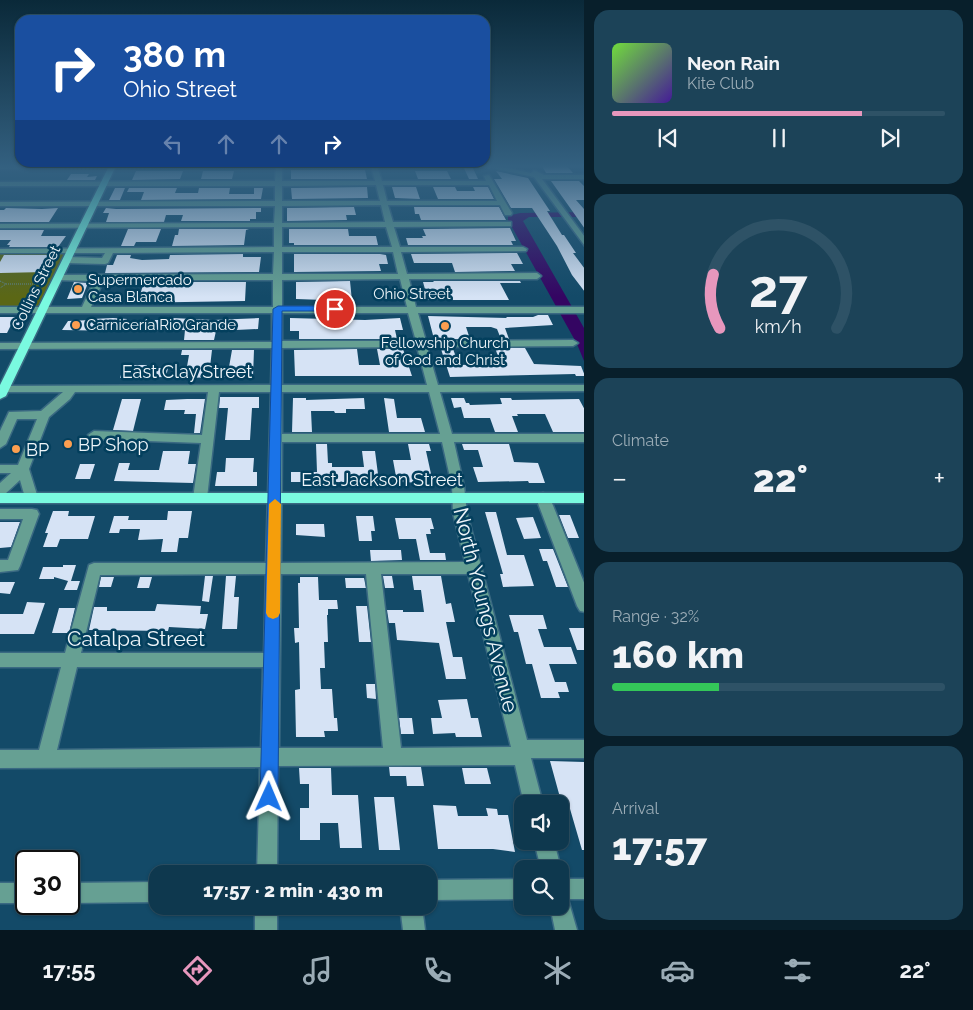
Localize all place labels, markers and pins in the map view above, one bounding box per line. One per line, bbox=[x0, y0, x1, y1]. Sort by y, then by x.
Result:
place label: Supermercado Casa Blanca bbox=[88, 271, 192, 306]
marker: Supermercado Casa Blanca bbox=[72, 283, 84, 295]
pin bbox=[314, 288, 356, 330]
place label: Carnicería Rio Grande bbox=[86, 316, 236, 334]
marker: Carnicería Rio Grande bbox=[70, 319, 82, 331]
marker: Fellowship Church of God and Christ bbox=[439, 320, 451, 332]
place label: Fellowship Church of God and Christ bbox=[381, 334, 509, 369]
place label: BP Shop bbox=[78, 434, 149, 455]
marker: BP Shop bbox=[62, 438, 74, 450]
place label: BP bbox=[26, 439, 49, 460]
marker: BP bbox=[10, 443, 22, 455]

